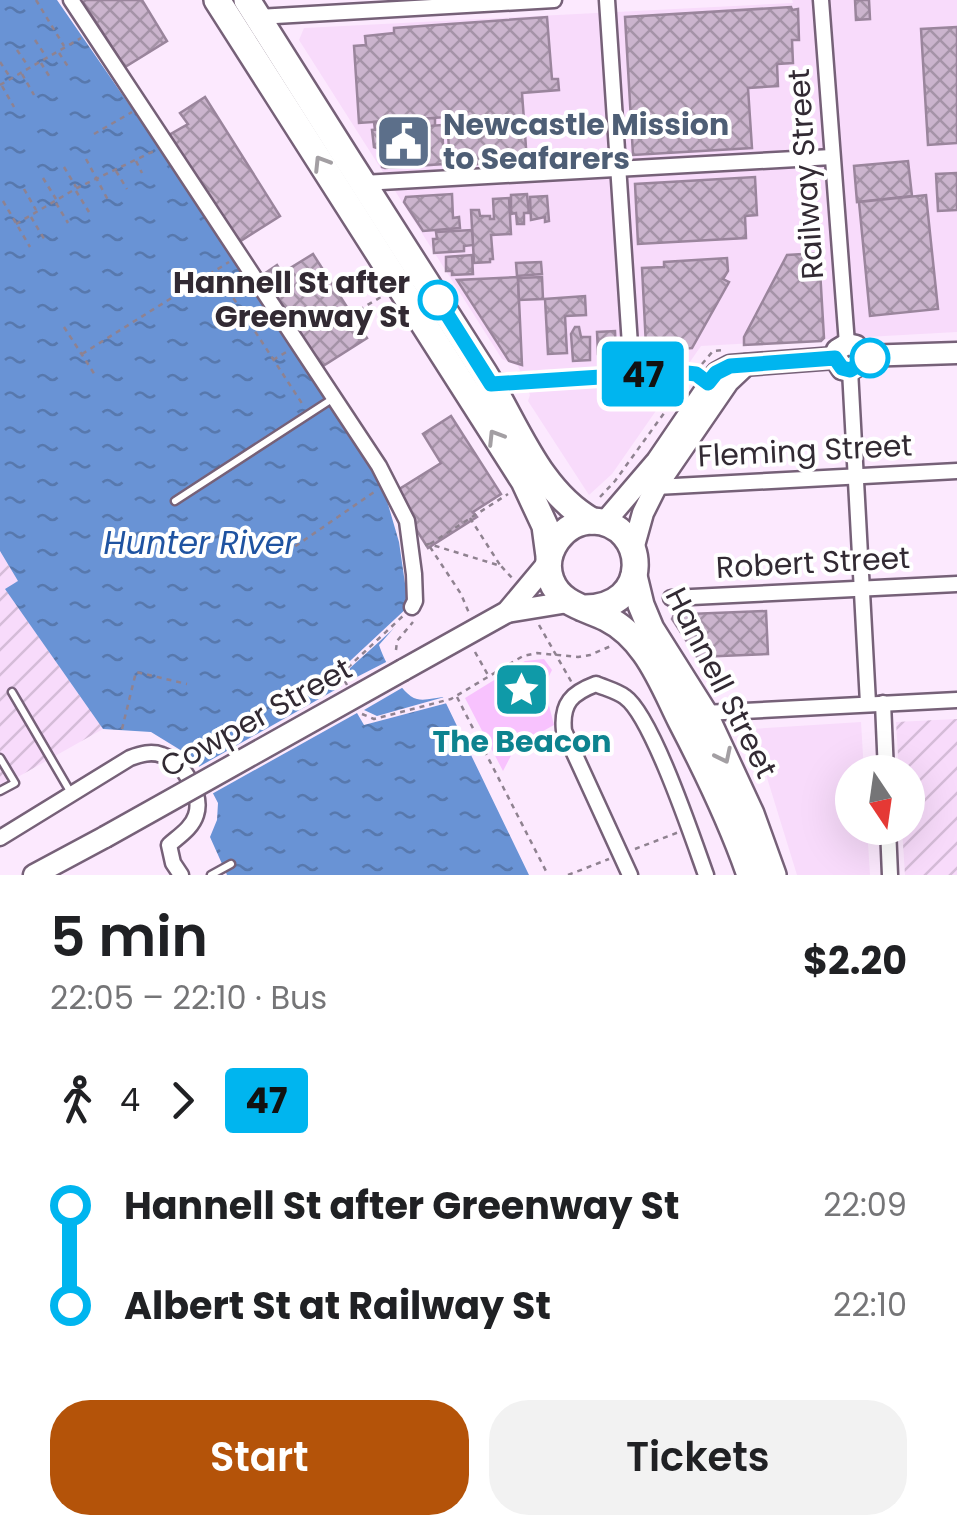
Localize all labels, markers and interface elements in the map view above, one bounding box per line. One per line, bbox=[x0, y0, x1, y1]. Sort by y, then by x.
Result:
street label: Railway Street bbox=[777, 67, 834, 281]
place label: Newcastle Mission to Seafarers bbox=[443, 103, 729, 180]
public building icon: Newcastle Mission to Seafarers bbox=[374, 112, 434, 172]
one-way arrow bbox=[314, 156, 333, 174]
place label: Hannell St after Greenway St bbox=[173, 261, 410, 338]
marker: Hannell St after Greenway St bbox=[419, 281, 457, 319]
unlabelled marker bbox=[851, 339, 889, 377]
line badge: 47 bbox=[598, 342, 688, 406]
text: 47 bbox=[622, 350, 664, 399]
street label: Fleming Street bbox=[697, 423, 913, 478]
one-way arrow bbox=[489, 430, 508, 448]
water label: Hunter River bbox=[103, 520, 298, 565]
street label: Robert Street bbox=[715, 536, 911, 589]
street label: Hannell Street bbox=[655, 580, 788, 785]
street label: Cowper Street bbox=[152, 647, 359, 788]
place icon: The Beacon bbox=[492, 659, 552, 719]
place label: The Beacon bbox=[433, 720, 611, 763]
one-way arrow bbox=[712, 746, 732, 764]
north arrow bbox=[835, 755, 925, 845]
map controls bbox=[835, 755, 925, 845]
text: 5 min bbox=[50, 898, 208, 975]
text: $2.20 bbox=[803, 934, 907, 987]
text: 22:05 – 22:10 · Bus bbox=[50, 975, 327, 1020]
icon: walk bbox=[50, 1073, 105, 1128]
icon: forward bbox=[155, 1073, 210, 1128]
text: 47 bbox=[245, 1076, 288, 1125]
text: 4 bbox=[120, 1077, 140, 1122]
text: Hannell St after Greenway St bbox=[124, 1179, 679, 1232]
text: 22:09 bbox=[823, 1182, 907, 1227]
text: Albert St at Railway St bbox=[124, 1279, 551, 1332]
text: 22:10 bbox=[833, 1282, 907, 1327]
button: Start bbox=[50, 1400, 469, 1515]
button: Tickets bbox=[489, 1400, 907, 1515]

